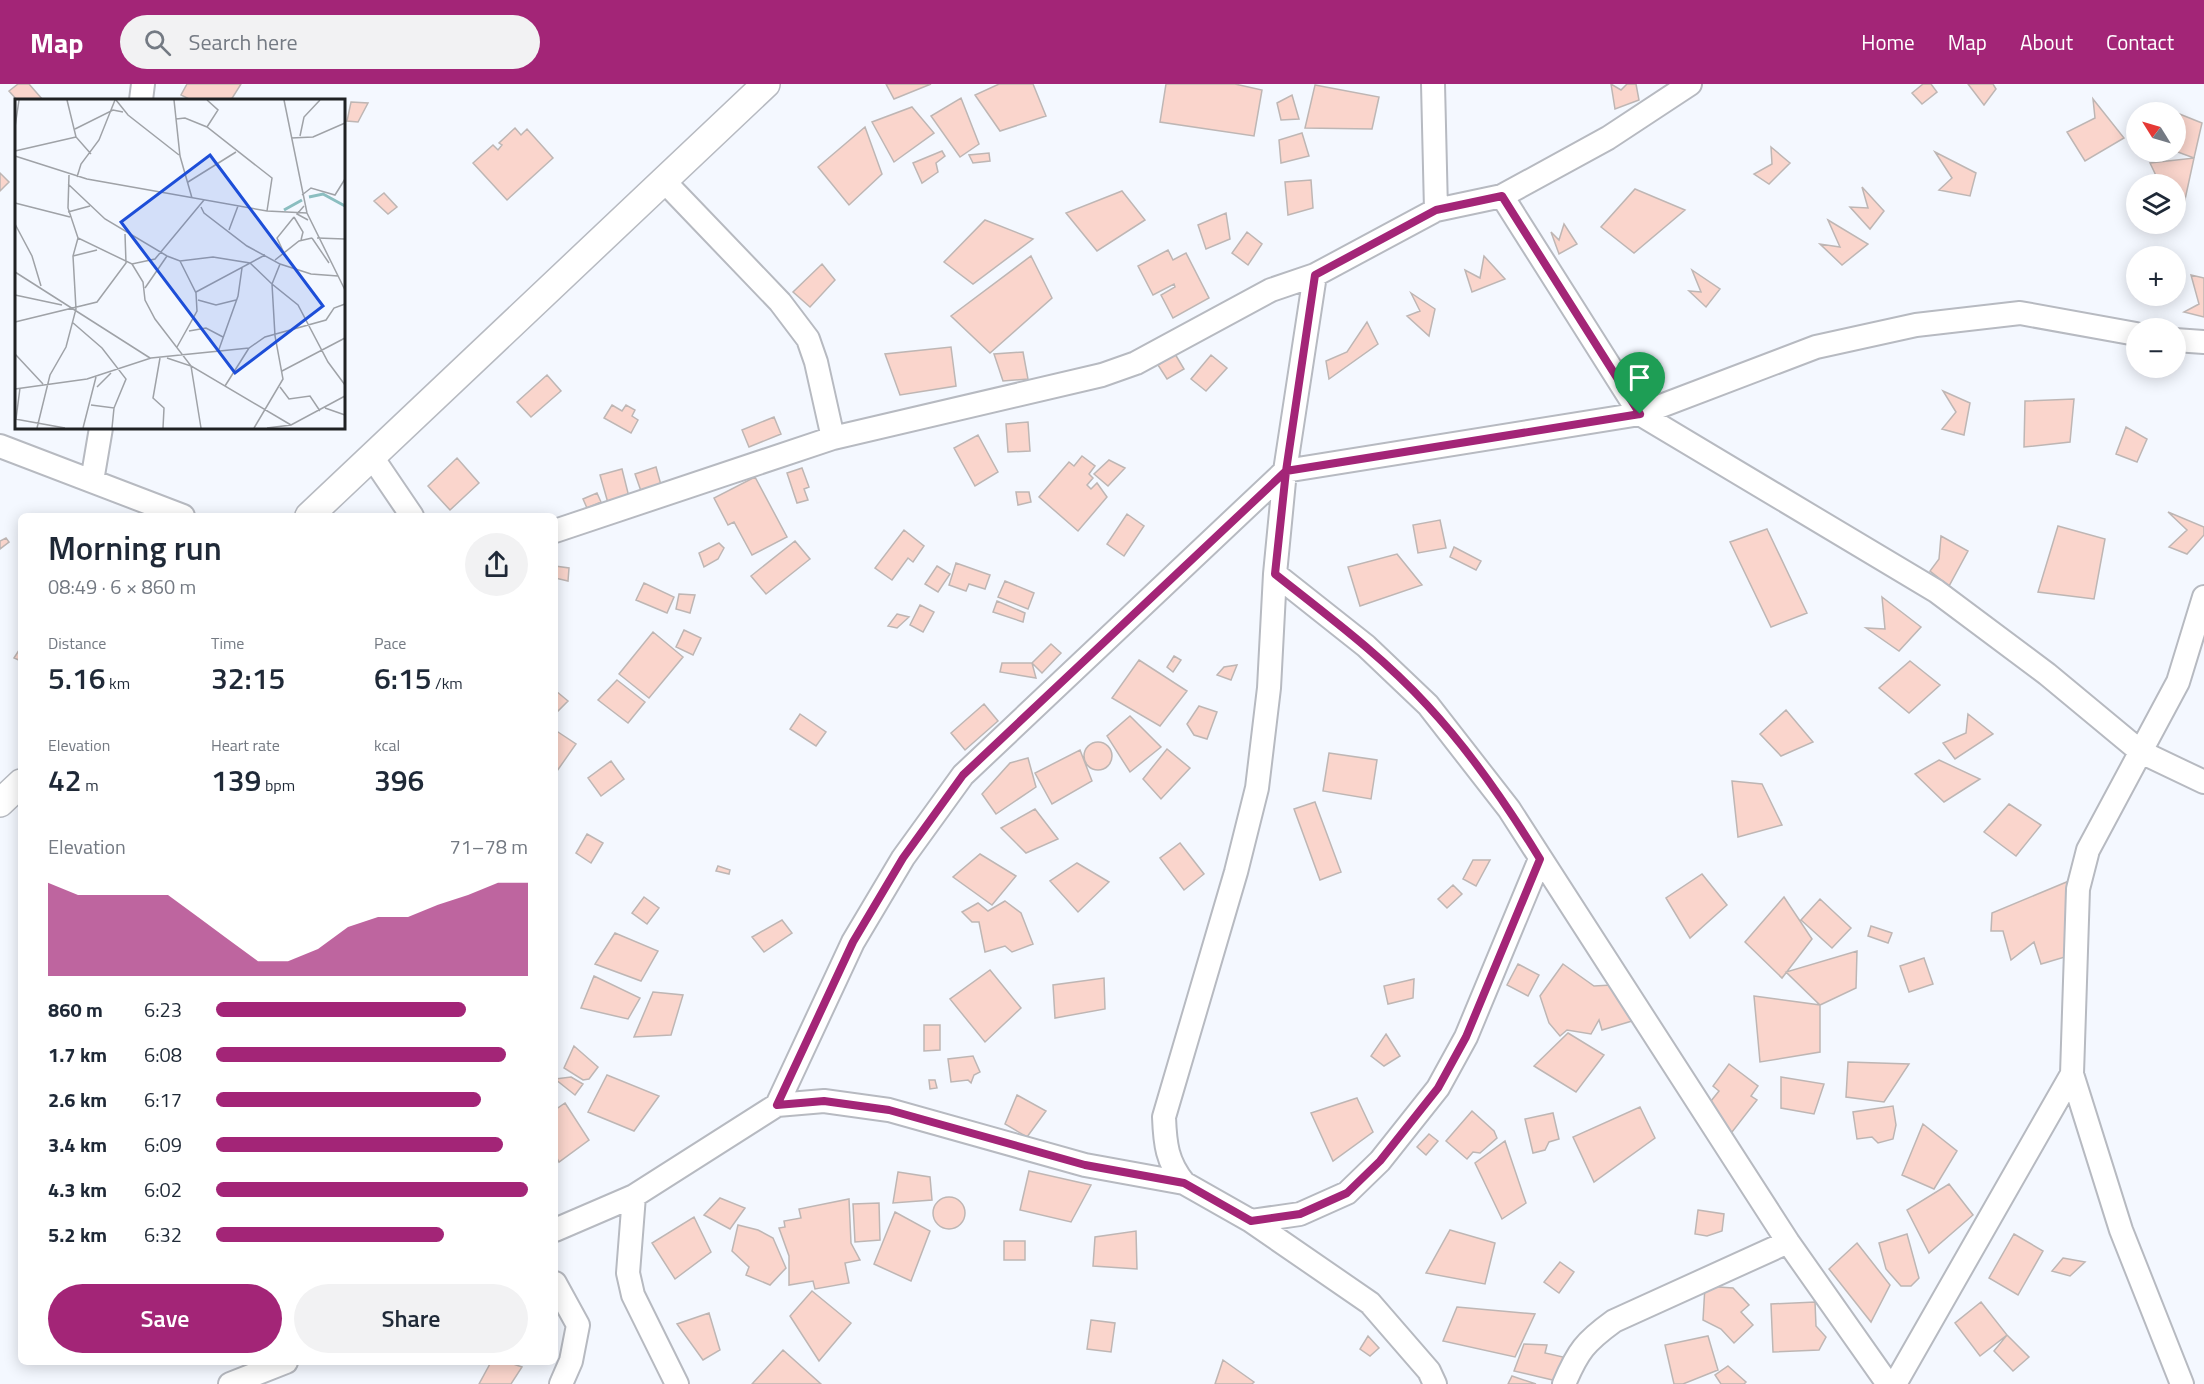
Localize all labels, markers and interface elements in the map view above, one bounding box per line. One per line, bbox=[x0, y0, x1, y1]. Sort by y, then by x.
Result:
search box bbox=[120, 15, 540, 69]
text: Map bbox=[30, 21, 84, 64]
text: Search here bbox=[189, 25, 298, 59]
icon: search bbox=[141, 26, 174, 59]
text: Home bbox=[1861, 26, 1915, 58]
text: Map bbox=[1948, 26, 1987, 58]
text: About bbox=[2020, 26, 2073, 58]
text: Contact bbox=[2106, 26, 2174, 58]
inset map bbox=[15, 99, 345, 429]
north arrow bbox=[2126, 102, 2186, 162]
map controls bbox=[2126, 102, 2186, 378]
button: layers bbox=[2126, 174, 2186, 234]
button: + bbox=[2126, 246, 2186, 306]
button: − bbox=[2126, 318, 2186, 378]
pin bbox=[1614, 352, 1665, 414]
icon: arrive bbox=[1623, 361, 1656, 394]
text: Morning run bbox=[48, 523, 222, 573]
button: share bbox=[465, 533, 528, 596]
text: 08:49 · 6 × 860 m bbox=[48, 571, 196, 602]
text: Distance bbox=[48, 631, 106, 655]
text: Time bbox=[211, 631, 244, 655]
text: Pace bbox=[374, 631, 406, 655]
text: 5.16 bbox=[48, 655, 106, 701]
text: 32:15 bbox=[211, 655, 285, 701]
text: 6:15 bbox=[374, 655, 432, 701]
text: km bbox=[106, 671, 130, 695]
text: /km bbox=[432, 671, 463, 695]
text: Elevation bbox=[48, 733, 110, 757]
text: Heart rate bbox=[211, 733, 280, 757]
text: kcal bbox=[374, 733, 400, 757]
text: 42 bbox=[48, 757, 82, 803]
text: 139 bbox=[211, 757, 261, 803]
text: 396 bbox=[374, 757, 424, 803]
text: m bbox=[82, 773, 99, 797]
text: bpm bbox=[261, 773, 295, 797]
text: Elevation bbox=[48, 831, 126, 862]
text: 71–78 m bbox=[449, 831, 528, 862]
text: 860 m bbox=[48, 994, 103, 1025]
text: 6:23 bbox=[144, 994, 182, 1025]
text: 1.7 km bbox=[48, 1039, 107, 1070]
text: 6:08 bbox=[144, 1039, 182, 1070]
text: 2.6 km bbox=[48, 1084, 107, 1115]
text: 6:17 bbox=[144, 1084, 182, 1115]
text: 3.4 km bbox=[48, 1129, 107, 1160]
text: 6:09 bbox=[144, 1129, 182, 1160]
text: 4.3 km bbox=[48, 1174, 107, 1205]
text: 6:02 bbox=[144, 1174, 182, 1205]
text: 5.2 km bbox=[48, 1219, 107, 1250]
text: 6:32 bbox=[144, 1219, 182, 1250]
button: Save bbox=[48, 1284, 282, 1353]
button: Share bbox=[294, 1284, 528, 1353]

